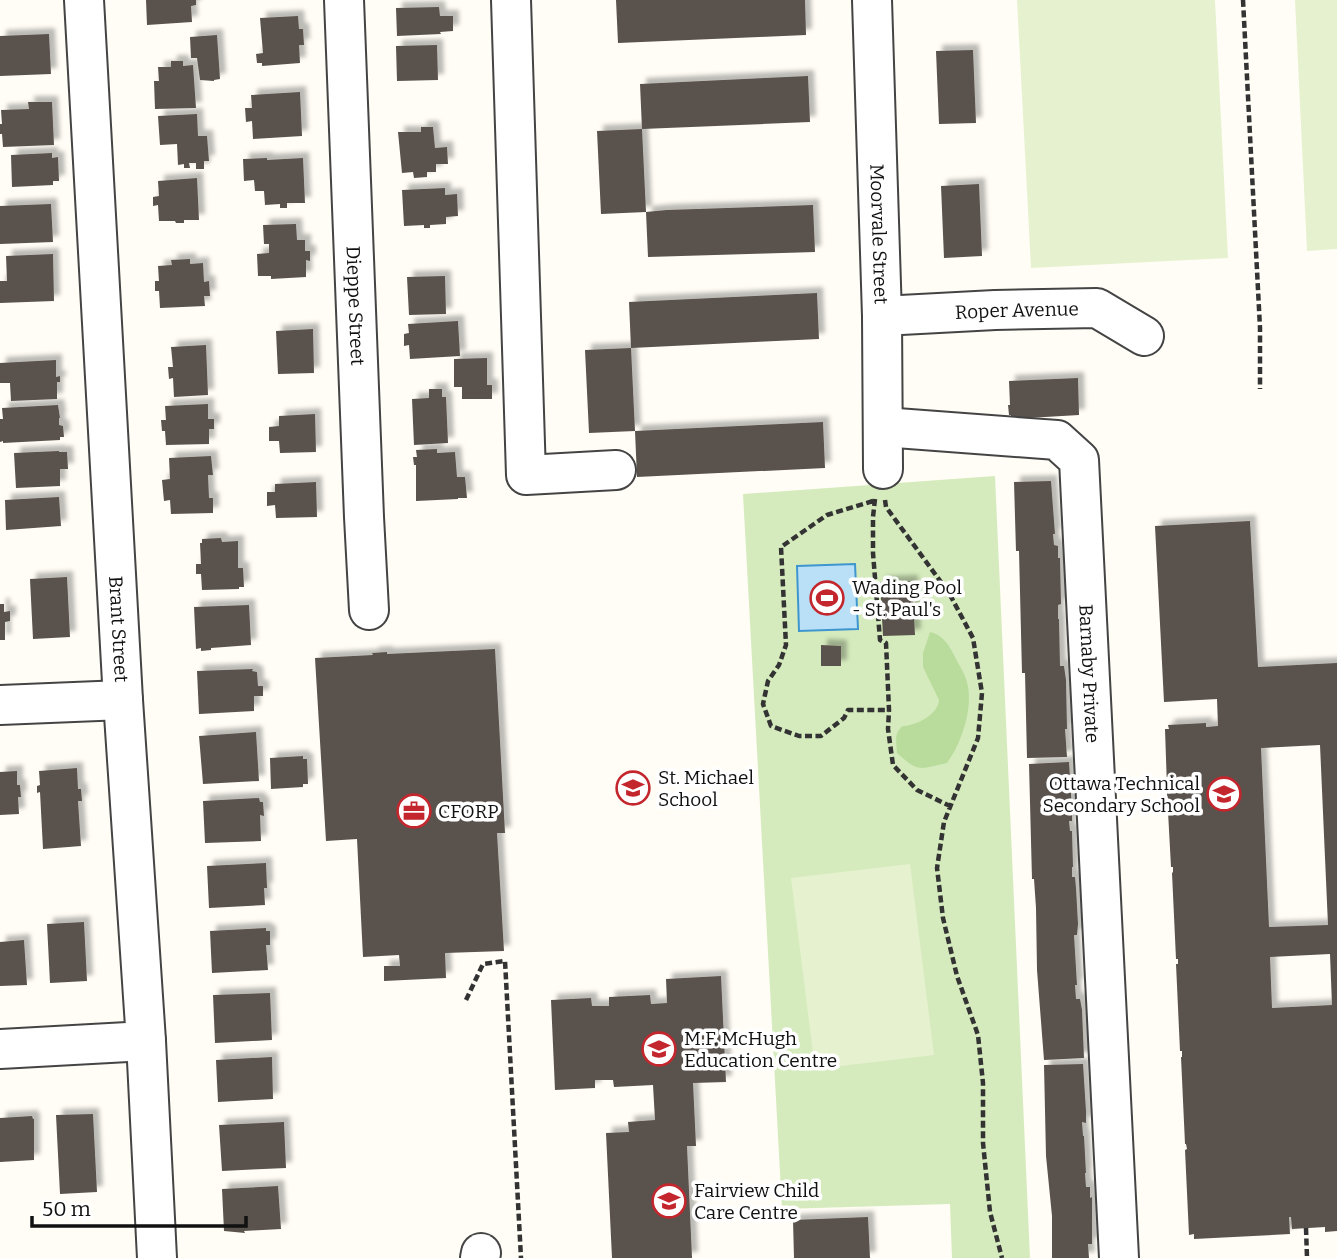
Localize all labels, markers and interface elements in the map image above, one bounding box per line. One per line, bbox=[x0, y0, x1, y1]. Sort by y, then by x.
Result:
street label: Moorvale Street bbox=[865, 163, 893, 305]
street label: Dieppe Street bbox=[342, 245, 369, 366]
street label: Roper Avenue bbox=[954, 297, 1079, 324]
street label: Brant Street bbox=[104, 575, 133, 683]
place label: Wading Pool - St. Paul's bbox=[852, 576, 962, 621]
sports icon: Wading Pool - St. Paul's bbox=[808, 579, 846, 617]
street label: Barnaby Private bbox=[1074, 604, 1104, 744]
place label: St. Michael School bbox=[658, 766, 754, 811]
school or university icon: St. Michael School bbox=[614, 769, 652, 807]
place label: Ottawa Technical Secondary School bbox=[1043, 772, 1200, 817]
school or university icon: Ottawa Technical Secondary School bbox=[1205, 775, 1243, 813]
office icon: CFORP bbox=[395, 792, 433, 830]
place label: CFORP bbox=[438, 800, 499, 823]
place label: M.F. McHugh Education Centre bbox=[684, 1027, 837, 1072]
school or university icon: M.F. McHugh Education Centre bbox=[640, 1030, 678, 1068]
place label: Fairview Child Care Centre bbox=[694, 1179, 819, 1224]
school or university icon: Fairview Child Care Centre bbox=[650, 1182, 688, 1220]
scale bar bbox=[32, 1184, 245, 1228]
text: 50 m bbox=[42, 1196, 91, 1222]

